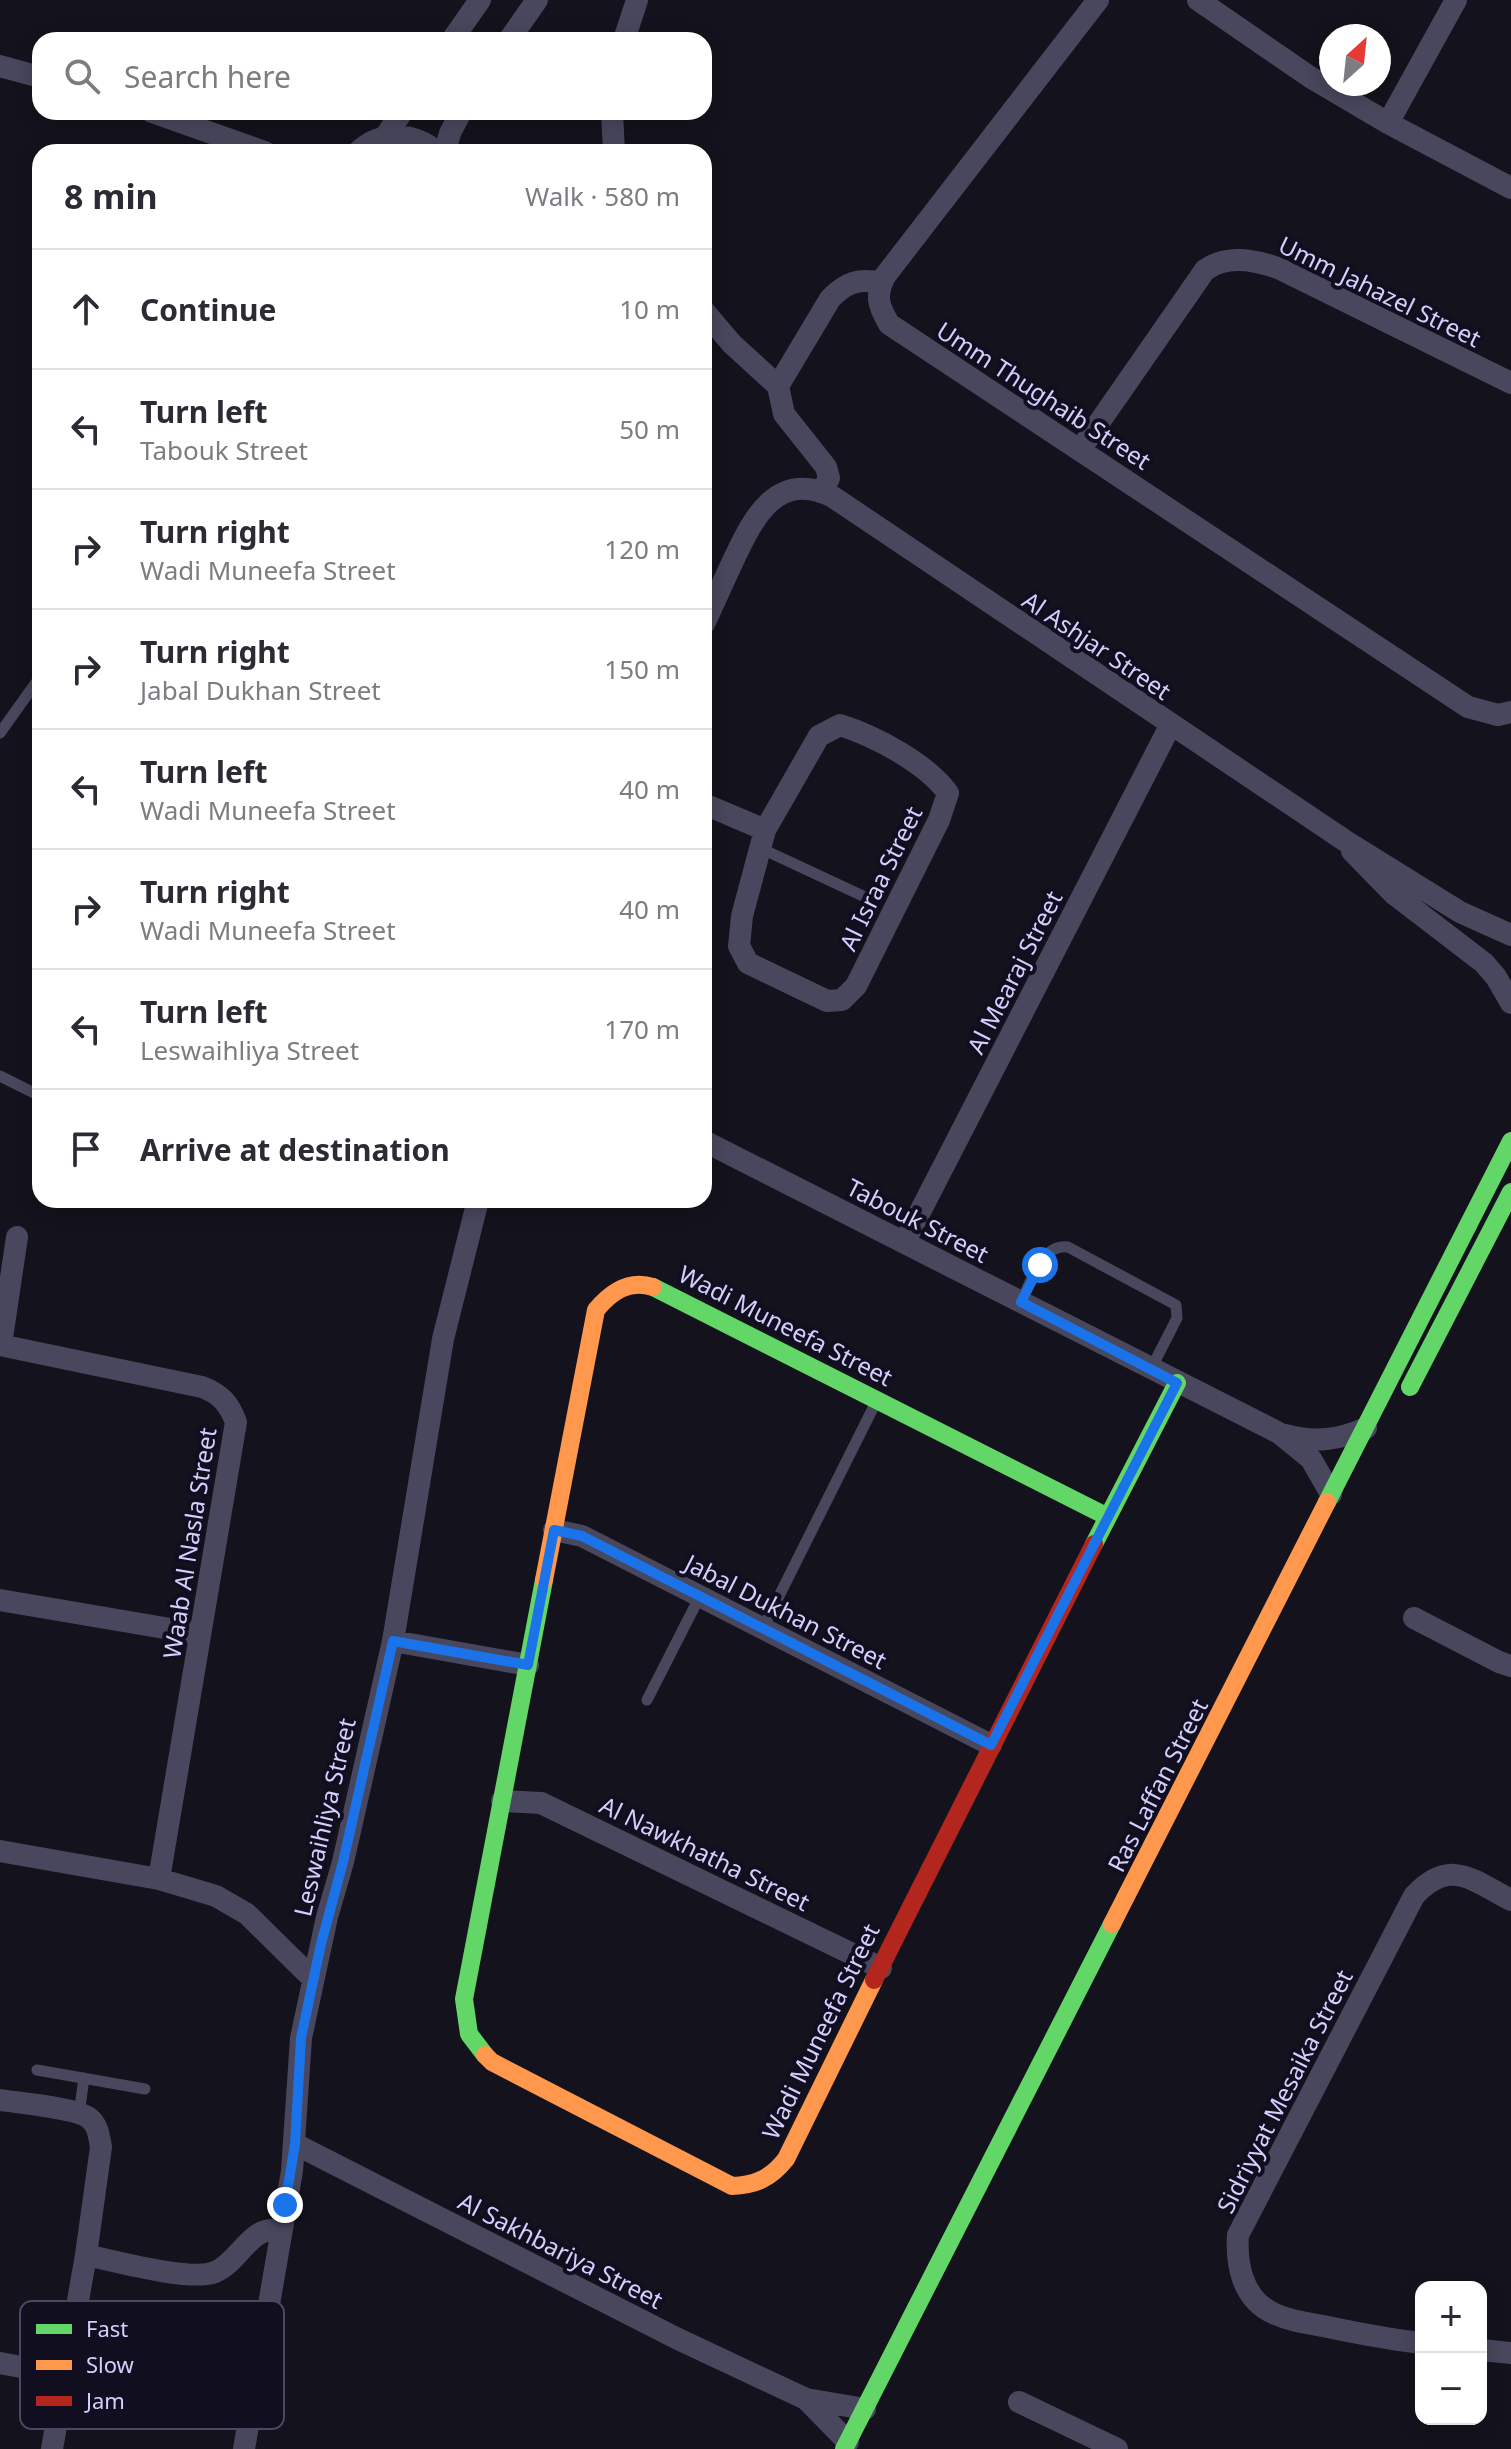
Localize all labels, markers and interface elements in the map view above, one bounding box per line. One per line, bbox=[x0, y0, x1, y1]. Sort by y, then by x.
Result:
north arrow bbox=[1319, 24, 1391, 96]
search box bbox=[32, 32, 712, 120]
icon: search bbox=[60, 54, 104, 98]
text: Search here bbox=[124, 56, 291, 97]
text: 8 min bbox=[64, 173, 158, 219]
text: Walk · 580 m bbox=[525, 178, 680, 214]
street label: Umm Jahazel Street bbox=[1273, 228, 1487, 354]
icon: ahead bbox=[64, 287, 108, 331]
text: Continue bbox=[140, 289, 276, 330]
text: 10 m bbox=[619, 291, 680, 327]
street label: Umm Thughaib Street bbox=[931, 313, 1158, 477]
text: Turn left bbox=[140, 391, 268, 432]
icon: left bbox=[64, 407, 108, 451]
text: 50 m bbox=[619, 411, 680, 447]
text: Tabouk Street bbox=[140, 432, 308, 468]
text: Turn right bbox=[140, 511, 290, 552]
icon: right bbox=[64, 527, 108, 571]
text: 120 m bbox=[604, 531, 680, 567]
text: Wadi Muneefa Street bbox=[140, 552, 396, 588]
street label: Al Ashjar Street bbox=[1016, 583, 1178, 707]
text: Turn right bbox=[140, 631, 290, 672]
icon: right bbox=[64, 647, 108, 691]
text: 150 m bbox=[604, 651, 680, 687]
text: Jabal Dukhan Street bbox=[140, 672, 381, 708]
text: Turn left bbox=[140, 751, 268, 792]
icon: left bbox=[64, 767, 108, 811]
text: 40 m bbox=[619, 771, 680, 807]
text: Wadi Muneefa Street bbox=[140, 792, 396, 828]
street label: Al Israa Street bbox=[831, 800, 929, 956]
text: Turn right bbox=[140, 871, 290, 912]
street label: Al Mearaj Street bbox=[959, 885, 1069, 1059]
icon: right bbox=[64, 887, 108, 931]
text: 40 m bbox=[619, 891, 680, 927]
text: Wadi Muneefa Street bbox=[140, 912, 396, 948]
text: Turn left bbox=[140, 991, 268, 1032]
icon: left bbox=[64, 1007, 108, 1051]
text: 170 m bbox=[604, 1011, 680, 1047]
text: Leswaihliya Street bbox=[140, 1032, 359, 1068]
icon: arrive bbox=[64, 1127, 108, 1171]
text: Arrive at destination bbox=[140, 1129, 450, 1170]
street label: Tabouk Street bbox=[841, 1170, 995, 1270]
route start bbox=[1022, 1247, 1058, 1283]
street label: Wadi Muneefa Street bbox=[673, 1257, 899, 1393]
street label: Waab Al Nasla Street bbox=[154, 1425, 224, 1661]
street label: Jabal Dukhan Street bbox=[678, 1545, 893, 1676]
street label: Ras Laffan Street bbox=[1099, 1692, 1215, 1877]
street label: Leswaihliya Street bbox=[285, 1714, 363, 1919]
street label: Al Nawkhatha Street bbox=[595, 1788, 816, 1918]
street label: Wadi Muneefa Street bbox=[753, 1917, 887, 2144]
street label: Sidriyyat Mesaika Street bbox=[1208, 1963, 1360, 2218]
street label: Al Sakhbariya Street bbox=[453, 2184, 669, 2316]
route end bbox=[267, 2187, 303, 2223]
map controls bbox=[1415, 2281, 1487, 2425]
button: + bbox=[1415, 2281, 1487, 2353]
legend bbox=[20, 2301, 284, 2429]
text: Fast bbox=[86, 2313, 128, 2343]
text: Slow bbox=[86, 2349, 135, 2379]
button: − bbox=[1415, 2353, 1487, 2425]
text: Jam bbox=[84, 2385, 125, 2415]

